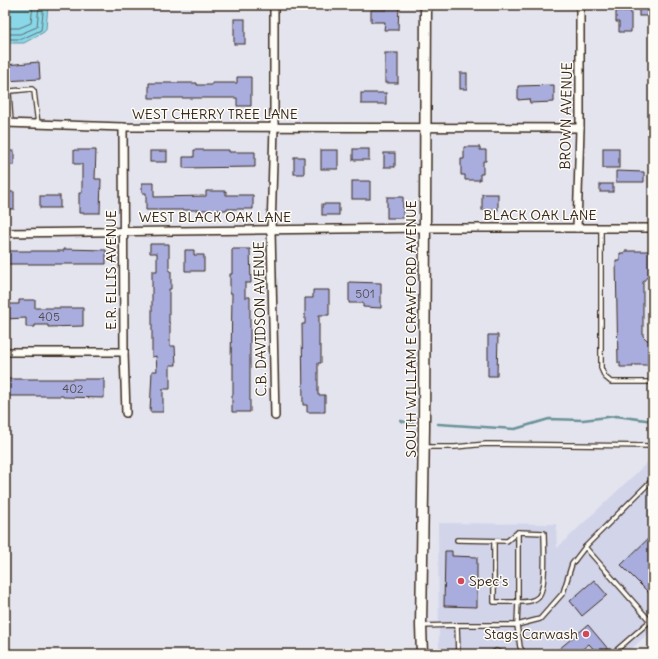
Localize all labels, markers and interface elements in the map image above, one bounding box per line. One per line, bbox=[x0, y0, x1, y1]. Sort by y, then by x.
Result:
street label: BROWN AVENUE bbox=[556, 62, 576, 170]
street label: WEST CHERRY TREE LANE bbox=[132, 105, 298, 123]
street label: SOUTH WILLIAM E CRAWFORD AVENUE bbox=[402, 200, 420, 458]
street label: BLACK OAK LANE bbox=[483, 206, 597, 224]
street label: WEST BLACK OAK LANE bbox=[139, 208, 291, 226]
street label: E.R. ELLIS AVENUE bbox=[102, 210, 120, 330]
street label: C.B. DAVIDSON AVENUE bbox=[250, 241, 270, 397]
house number: 501 bbox=[355, 286, 375, 301]
house number: 405 bbox=[38, 309, 60, 324]
house number: 402 bbox=[62, 381, 84, 396]
place label: Spec's bbox=[469, 572, 508, 590]
marker: Spec's bbox=[456, 576, 466, 586]
place label: Stags Carwash bbox=[484, 625, 578, 643]
marker: Stags Carwash bbox=[581, 629, 591, 639]

